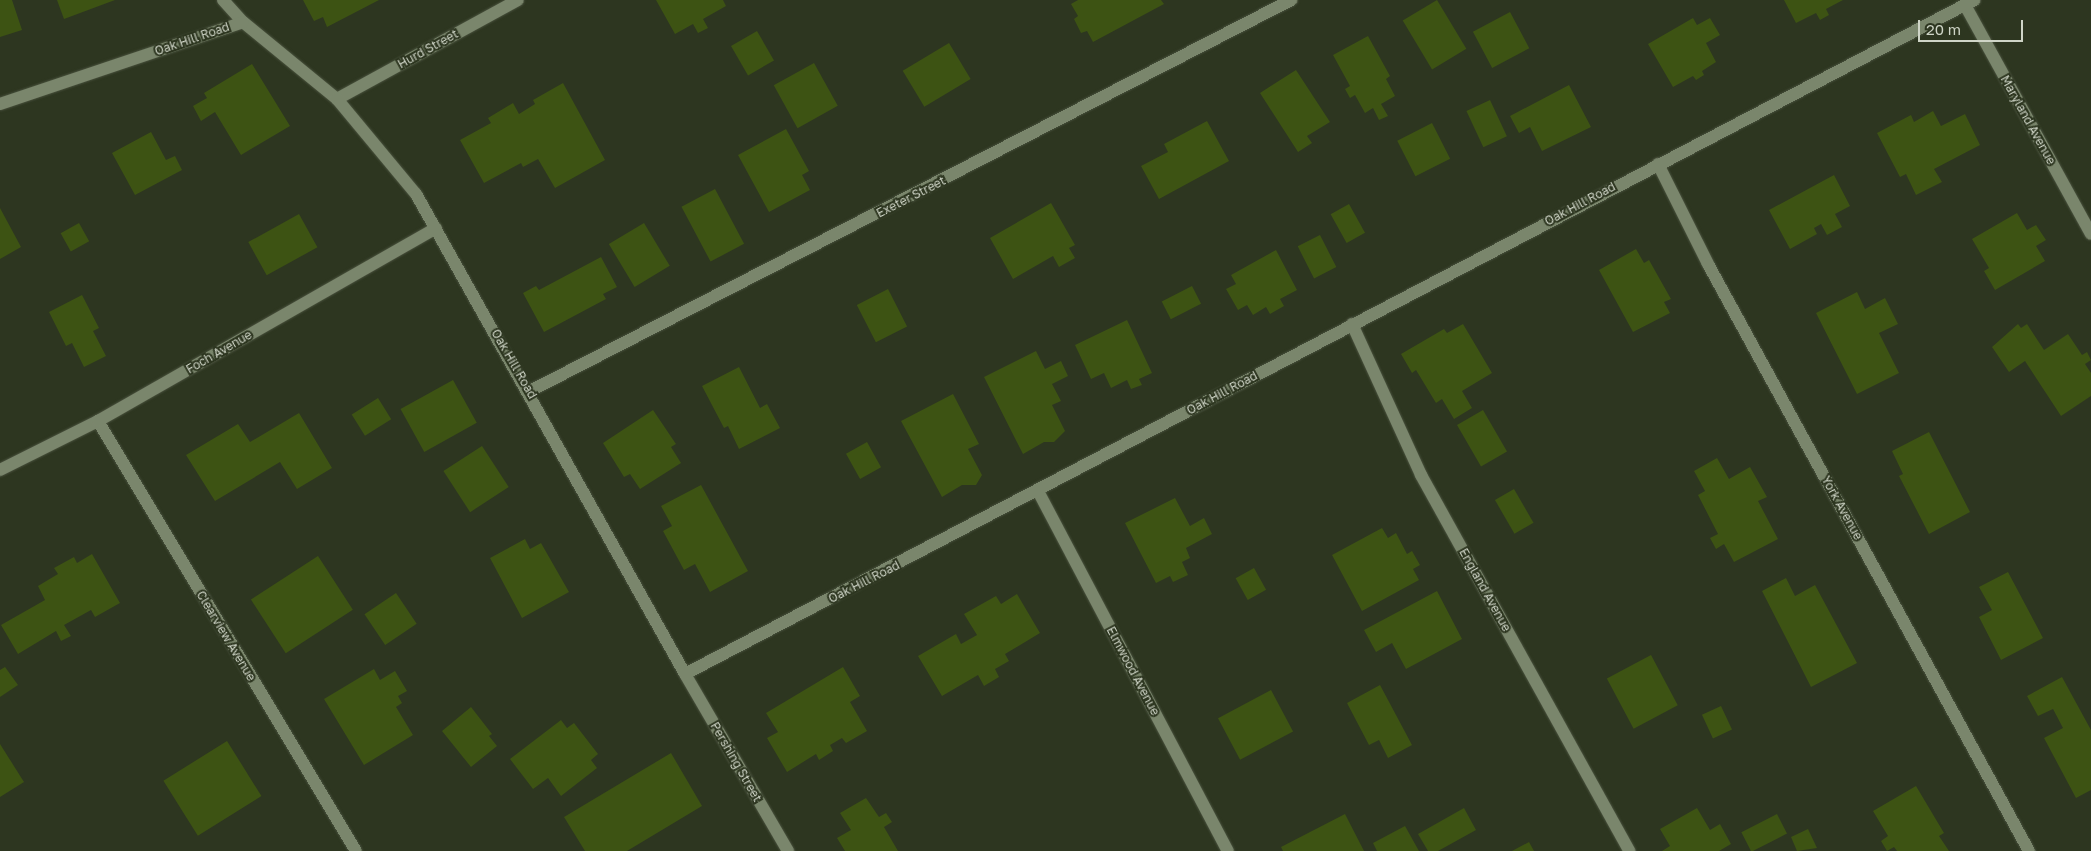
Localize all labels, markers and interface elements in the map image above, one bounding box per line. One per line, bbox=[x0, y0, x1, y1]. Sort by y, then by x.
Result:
scale bar bbox=[1921, 10, 2026, 42]
street label: Oak Hill Road bbox=[153, 20, 231, 58]
text: 20 m bbox=[1926, 20, 1961, 38]
street label: Hurd Street bbox=[395, 27, 461, 71]
street label: Maryland Avenue bbox=[1998, 73, 2058, 167]
street label: Exeter Street bbox=[874, 173, 948, 221]
street label: Oak Hill Road bbox=[1542, 179, 1618, 229]
street label: Foch Avenue bbox=[184, 327, 254, 377]
street label: Oak Hill Road bbox=[488, 327, 540, 401]
street label: Oak Hill Road bbox=[1184, 368, 1260, 418]
street label: York Avenue bbox=[1819, 474, 1865, 542]
street label: England Avenue bbox=[1456, 546, 1514, 634]
street label: Oak Hill Road bbox=[826, 558, 902, 606]
street label: Clearview Avenue bbox=[193, 588, 259, 684]
street label: Elmwood Avenue bbox=[1104, 624, 1162, 718]
street label: Pershing Street bbox=[707, 720, 765, 804]

